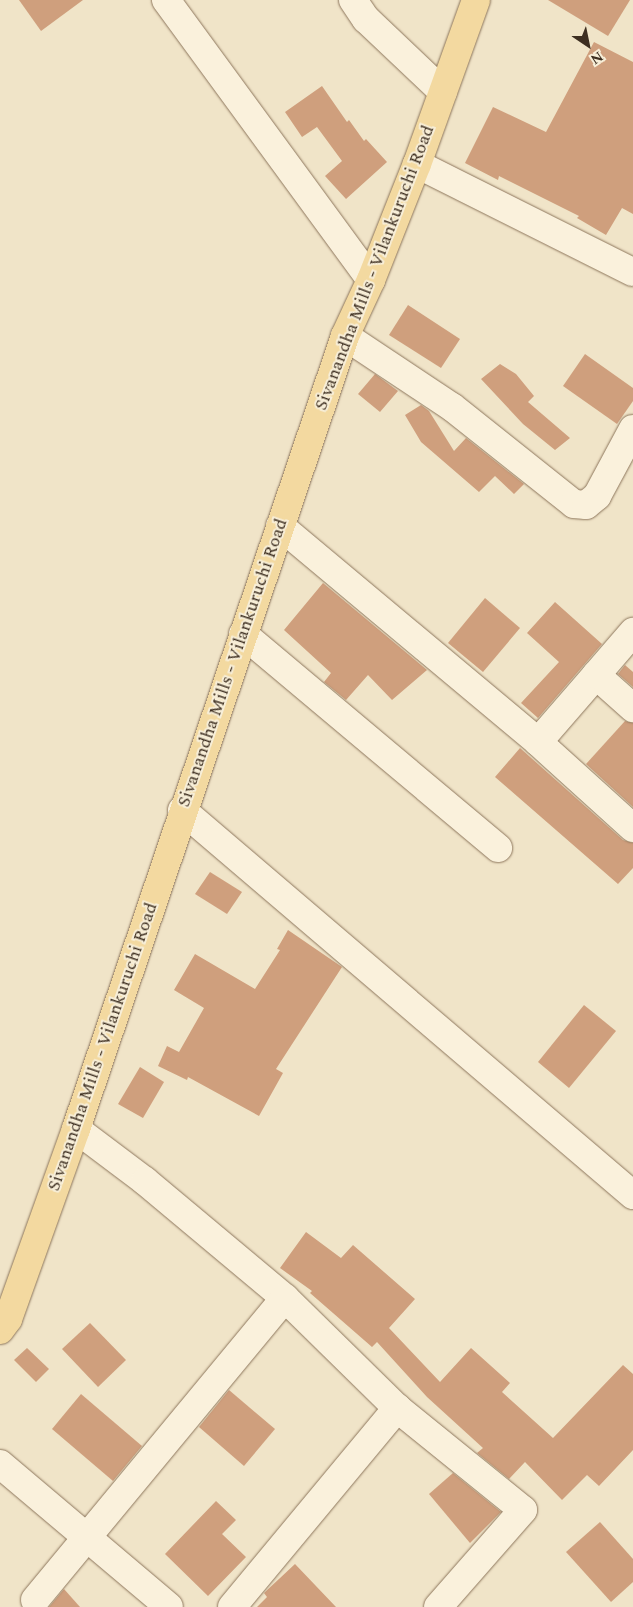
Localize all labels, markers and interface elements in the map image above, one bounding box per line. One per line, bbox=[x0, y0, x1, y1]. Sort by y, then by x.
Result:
north arrow bbox=[563, 20, 613, 70]
text: N bbox=[586, 46, 607, 70]
street label: Sivanandha Mills - Vilankuruchi Road bbox=[311, 122, 439, 414]
street label: Sivanandha Mills - Vilankuruchi Road bbox=[173, 516, 293, 810]
street label: Sivanandha Mills - Vilankuruchi Road bbox=[43, 900, 163, 1194]

